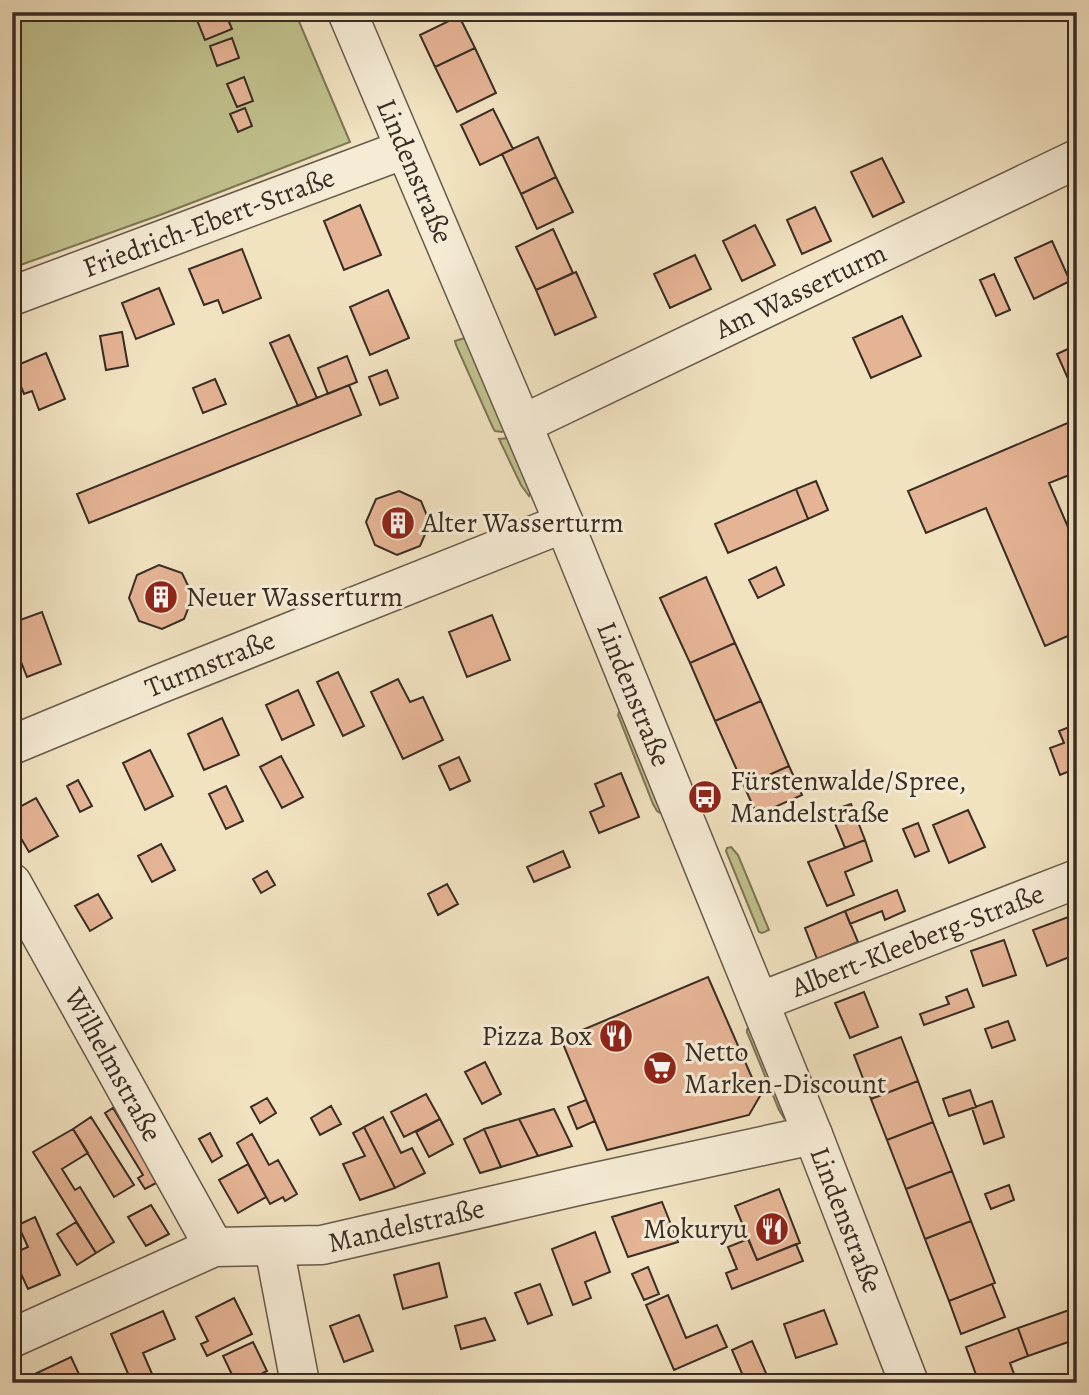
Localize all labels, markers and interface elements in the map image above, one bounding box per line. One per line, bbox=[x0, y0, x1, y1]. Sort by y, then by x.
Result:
street label: Lindenstraße bbox=[367, 93, 462, 249]
street label: Friedrich-Ebert-Straße bbox=[77, 158, 340, 287]
street label: Am Wasserturm bbox=[708, 234, 893, 349]
building icon: Alter Wasserturm bbox=[379, 504, 417, 542]
place label: Alter Wasserturm bbox=[421, 504, 624, 542]
building icon: Neuer Wasserturm bbox=[142, 578, 180, 616]
place label: Neuer Wasserturm bbox=[186, 578, 403, 616]
street label: Lindenstraße bbox=[587, 616, 680, 772]
street label: Turmstraße bbox=[139, 621, 281, 707]
place label: Fürstenwalde/Spree, Mandelstraße bbox=[730, 762, 967, 832]
bus stop icon: Fürstenwalde/Spree, Mandelstraße bbox=[686, 778, 724, 816]
street label: Albert-Kleeberg-Straße bbox=[785, 875, 1049, 1007]
street label: Wilhelmstraße bbox=[54, 980, 171, 1149]
place label: Pizza Box bbox=[481, 1017, 593, 1055]
restaurant icon: Pizza Box bbox=[597, 1017, 635, 1055]
place label: Netto Marken-Discount bbox=[684, 1033, 886, 1103]
supermarket icon: Netto Marken-Discount bbox=[641, 1049, 679, 1087]
street label: Lindenstraße bbox=[800, 1142, 891, 1298]
street label: Mandelstraße bbox=[324, 1189, 488, 1262]
place label: Mokuryu bbox=[643, 1210, 749, 1248]
restaurant icon: Mokuryu bbox=[753, 1210, 791, 1248]

